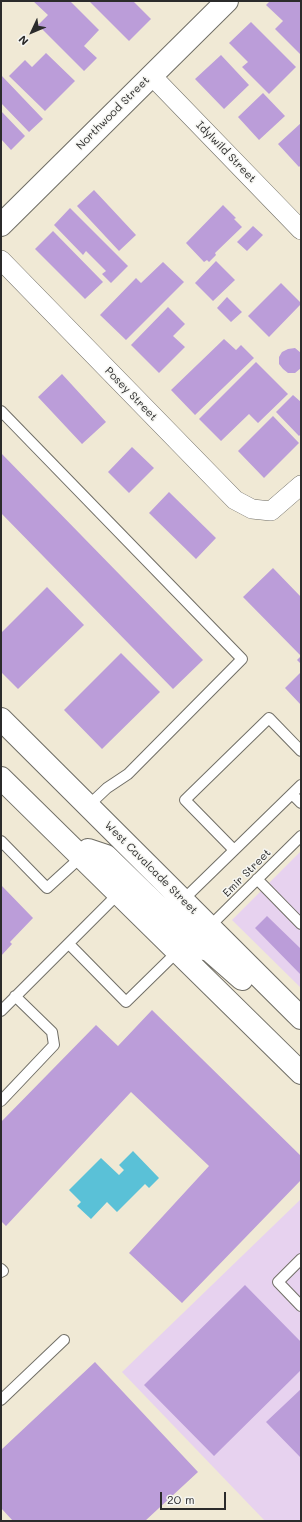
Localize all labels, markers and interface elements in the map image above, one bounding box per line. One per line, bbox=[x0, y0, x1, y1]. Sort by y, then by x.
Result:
north arrow bbox=[12, 12, 52, 52]
text: N bbox=[15, 32, 31, 49]
street label: Northwood Street bbox=[74, 74, 152, 152]
street label: Idylwild Street bbox=[193, 118, 259, 186]
street label: Posey Street bbox=[102, 364, 160, 424]
street label: West Cavalcade Street bbox=[102, 819, 200, 917]
street label: Emir Street bbox=[220, 846, 274, 900]
scale bar bbox=[162, 1484, 228, 1510]
text: 20 m bbox=[167, 1491, 195, 1507]

